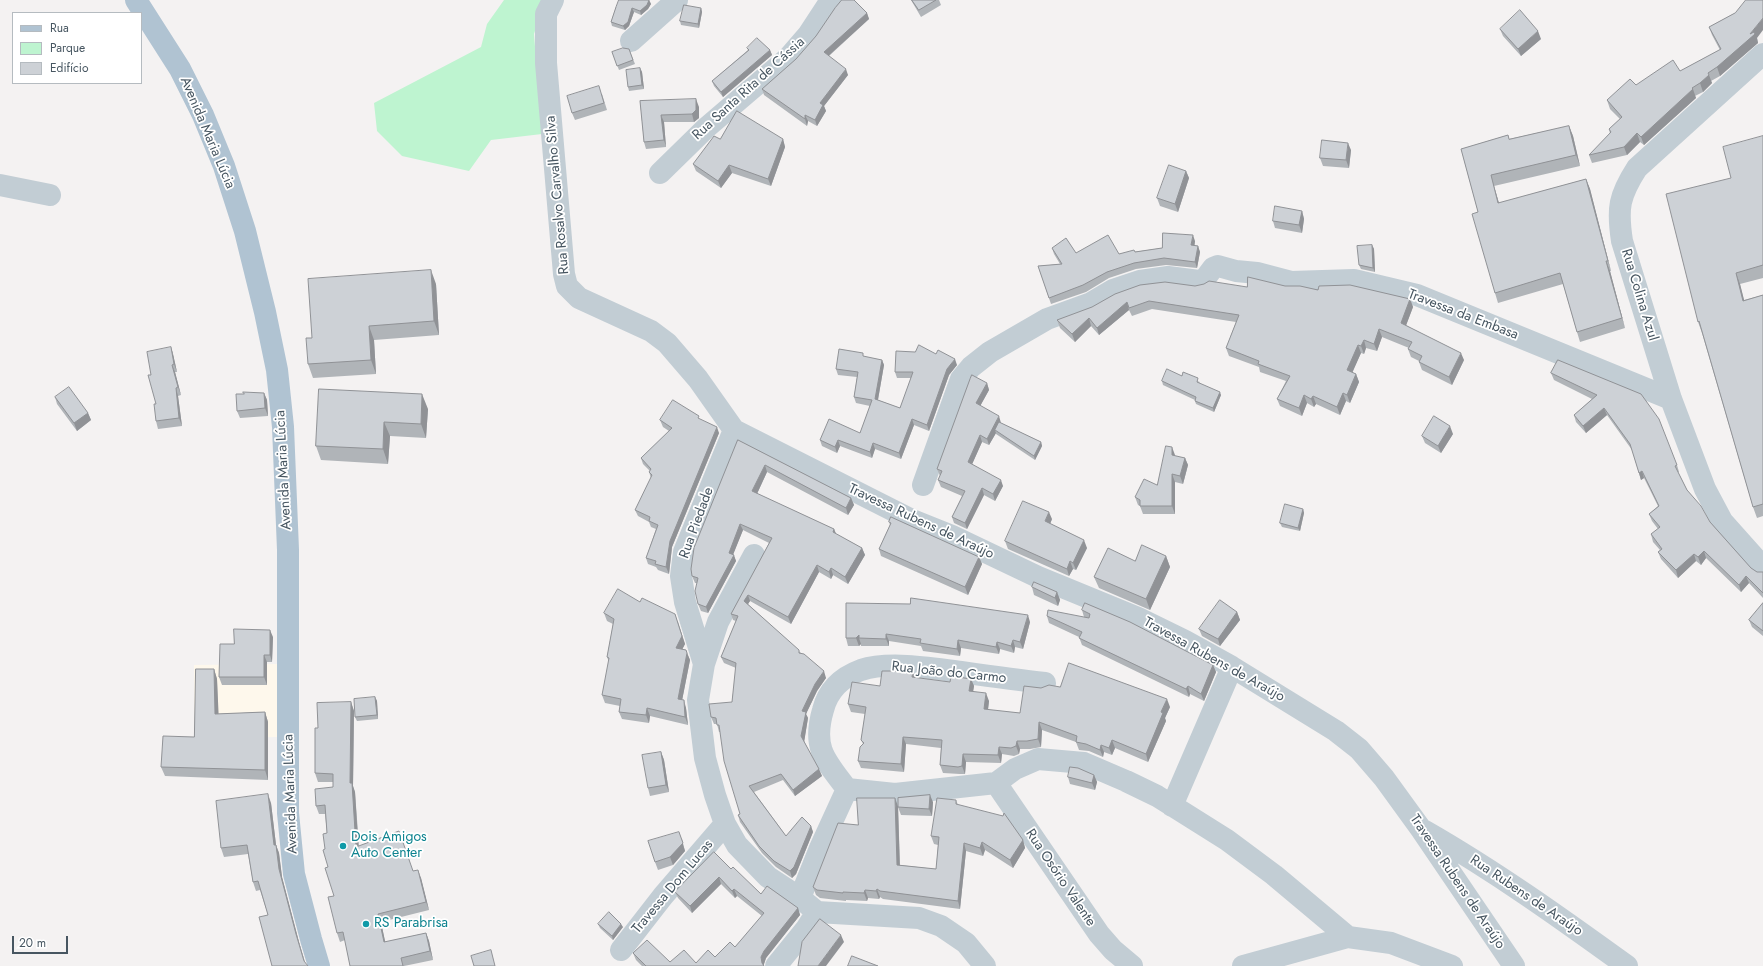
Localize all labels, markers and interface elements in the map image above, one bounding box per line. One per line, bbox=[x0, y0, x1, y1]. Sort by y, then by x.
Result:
legend bbox=[12, 12, 142, 84]
text: Rua bbox=[50, 19, 69, 37]
street label: Rua Santa Rita de Cássia bbox=[689, 34, 809, 144]
text: Parque bbox=[50, 39, 85, 57]
text: Edifício bbox=[50, 59, 89, 77]
street label: Avenida Maria Lúcia bbox=[176, 75, 238, 191]
street label: Rua Rosalvo Carvalho Silva bbox=[543, 115, 573, 275]
street label: Rua Colina Azul bbox=[1617, 247, 1661, 343]
street label: Travessa da Embasa bbox=[1405, 286, 1521, 344]
street label: Avenida Maria Lúcia bbox=[272, 410, 296, 530]
street label: Travessa Rubens de Araújo bbox=[846, 481, 996, 563]
street label: Rua Piedade bbox=[676, 485, 718, 561]
street label: Travessa Rubens de Araújo bbox=[1141, 614, 1287, 706]
street label: Rua João do Carmo bbox=[891, 659, 1007, 687]
street label: Avenida Maria Lúcia bbox=[281, 734, 301, 854]
street label: Travessa Rubens de Araújo bbox=[1406, 812, 1508, 952]
street label: Rua Osório Valente bbox=[1021, 826, 1099, 930]
place label: Dois Amigos Auto Center bbox=[351, 830, 427, 862]
street label: Travessa Dom Lucas bbox=[629, 837, 717, 937]
marker: Dois Amigos Auto Center bbox=[338, 841, 348, 851]
street label: Rua Rubens de Araújo bbox=[1466, 852, 1586, 940]
place label: RS Parabrisa bbox=[374, 916, 448, 932]
marker: RS Parabrisa bbox=[361, 919, 371, 929]
scale bar bbox=[14, 928, 70, 954]
text: 20 m bbox=[19, 934, 46, 952]

